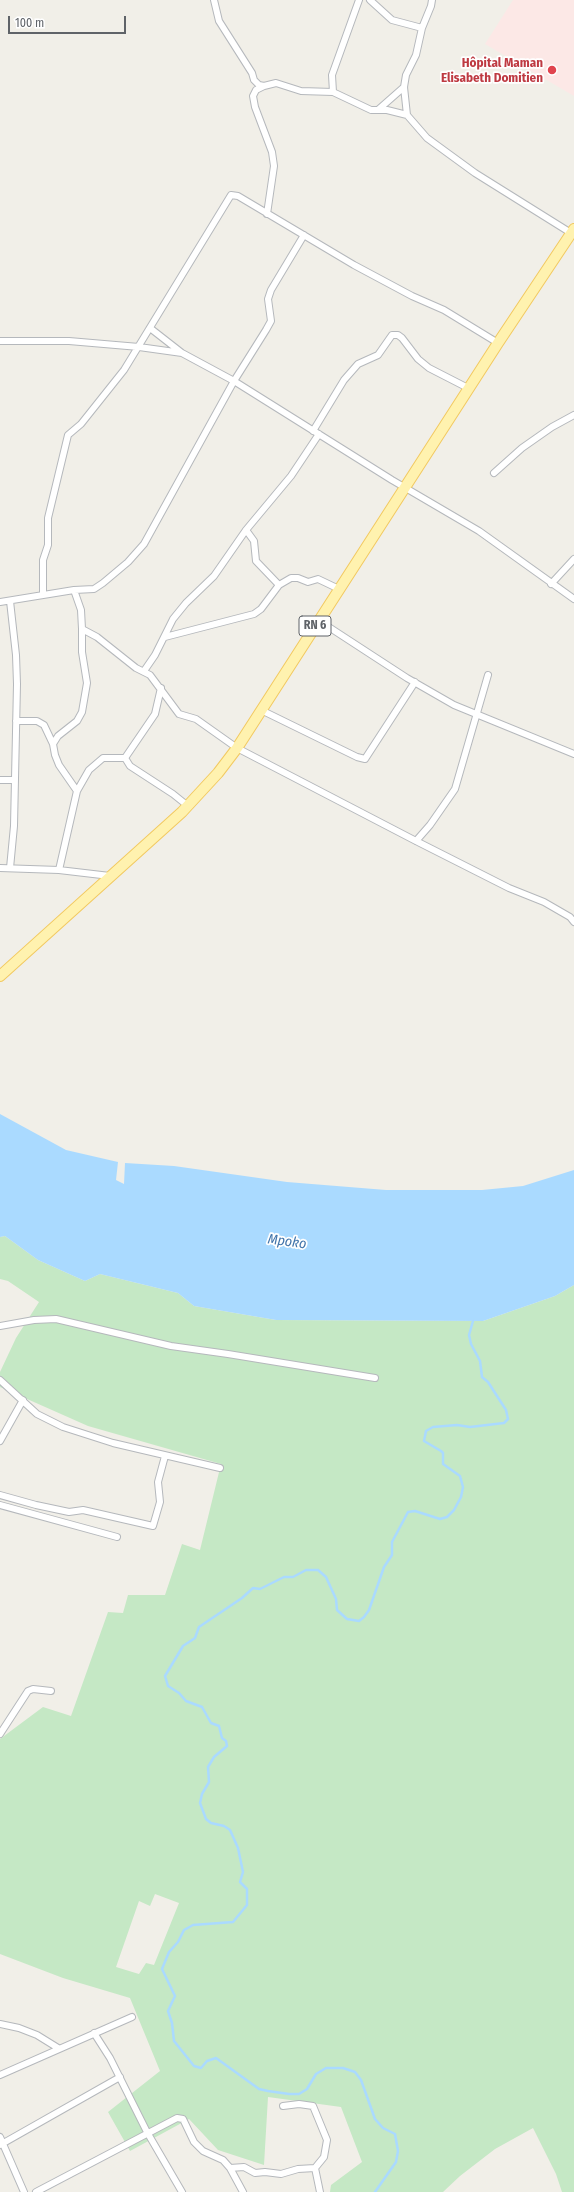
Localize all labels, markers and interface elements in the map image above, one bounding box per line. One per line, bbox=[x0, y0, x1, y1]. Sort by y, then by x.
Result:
scale bar bbox=[10, 8, 128, 34]
text: 100 m bbox=[15, 16, 44, 30]
place label: Hôpital Maman Elisabeth Domitien bbox=[441, 55, 543, 86]
marker: Hôpital Maman Elisabeth Domitien bbox=[546, 64, 558, 76]
road number: RN 6 bbox=[299, 616, 331, 636]
water label: Mpoko bbox=[267, 1231, 307, 1253]

